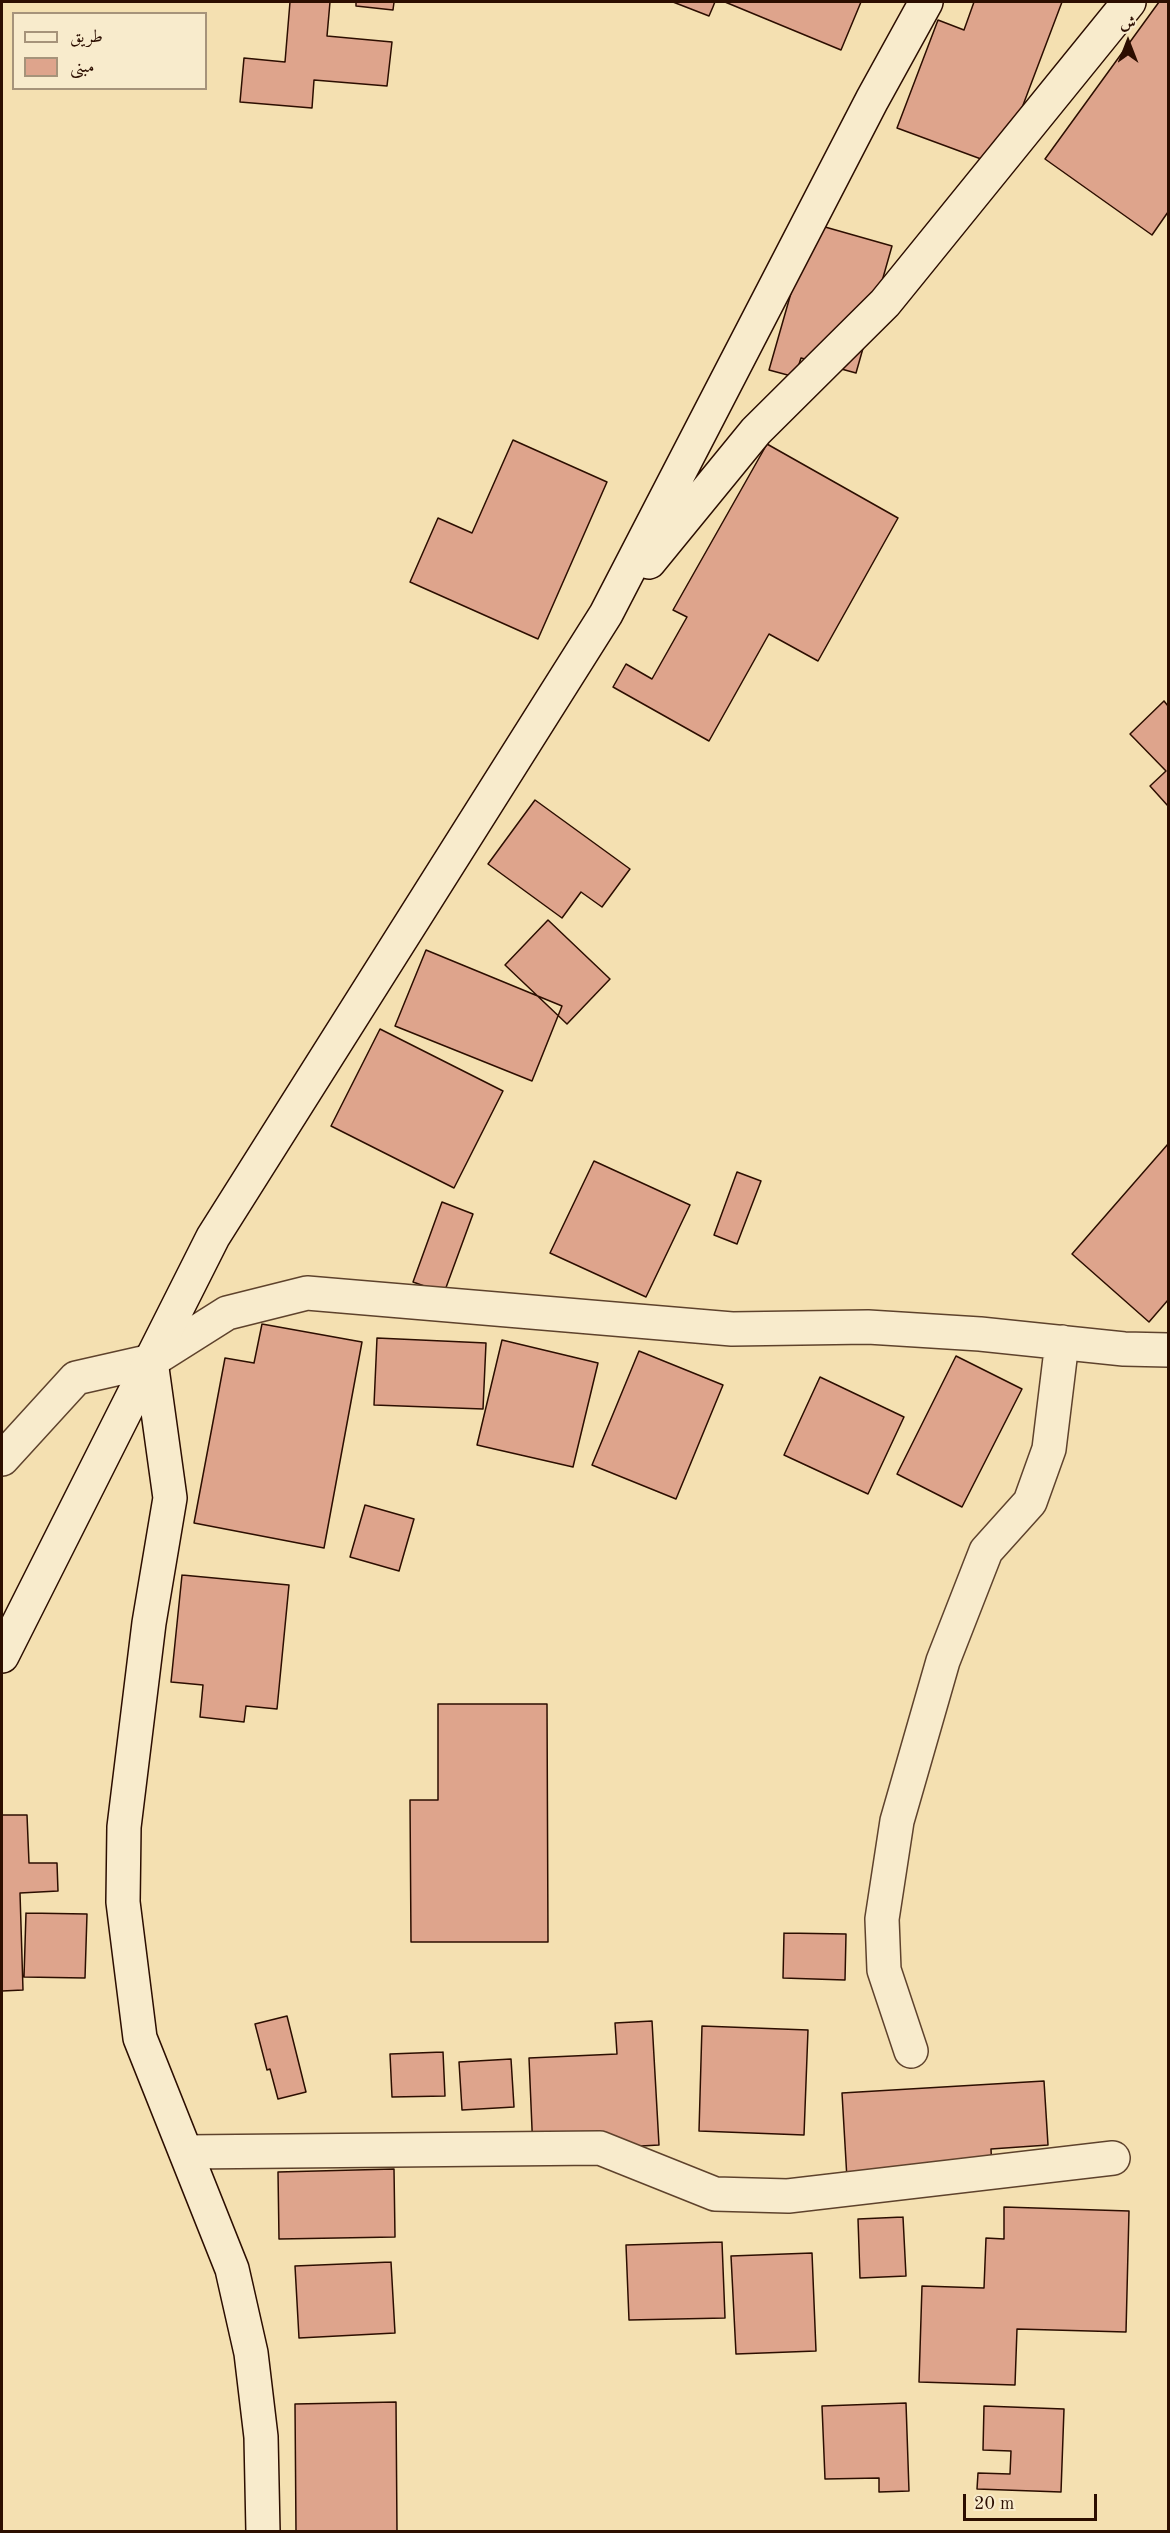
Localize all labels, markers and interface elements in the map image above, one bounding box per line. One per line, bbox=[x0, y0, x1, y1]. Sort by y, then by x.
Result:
legend bbox=[12, 12, 207, 90]
north arrow bbox=[1098, 12, 1158, 72]
text: ش bbox=[1120, 16, 1136, 32]
text: طريق bbox=[70, 28, 103, 46]
text: مبنى bbox=[70, 58, 95, 76]
scale bar bbox=[966, 2482, 1100, 2520]
text: 20 m bbox=[974, 2495, 1014, 2513]

